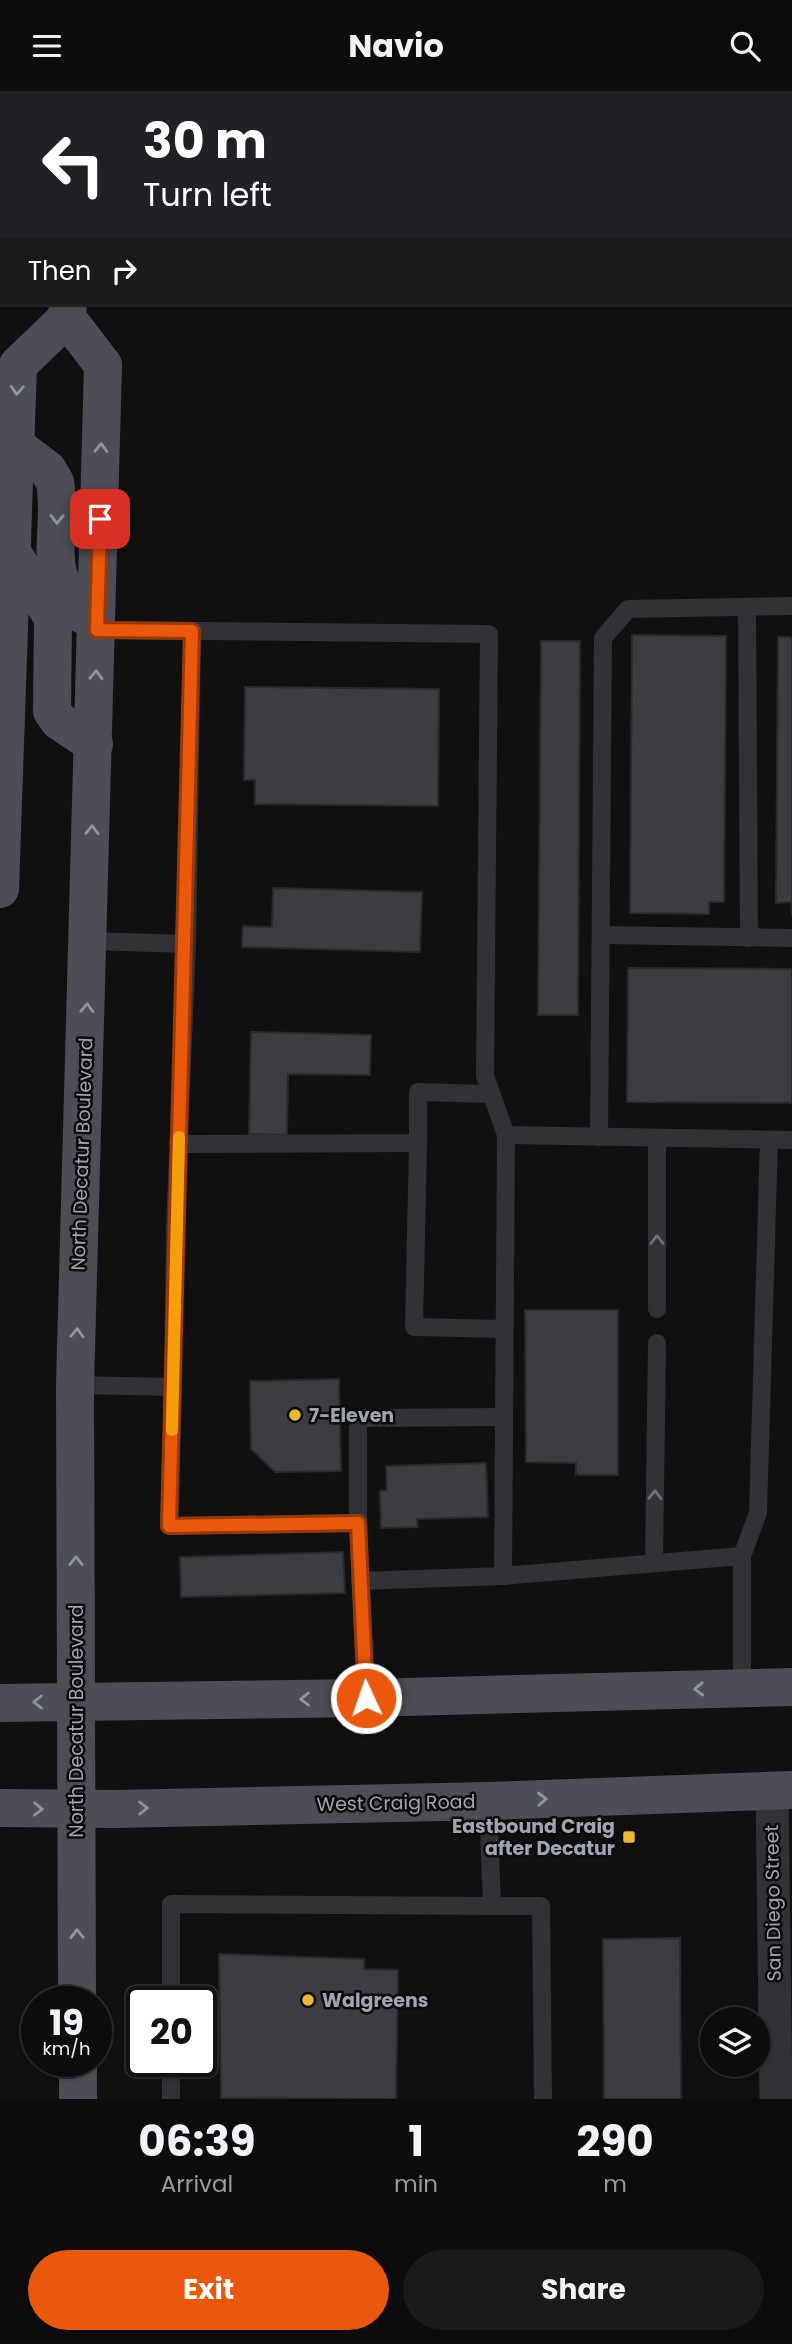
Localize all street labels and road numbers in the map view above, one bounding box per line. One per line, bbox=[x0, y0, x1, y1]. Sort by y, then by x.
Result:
street label: North Decatur Boulevard bbox=[64, 1037, 100, 1271]
street label: North Decatur Boulevard bbox=[63, 1604, 90, 1838]
street label: West Craig Road bbox=[316, 1788, 476, 1818]
street label: San Diego Street bbox=[758, 1824, 788, 1982]

